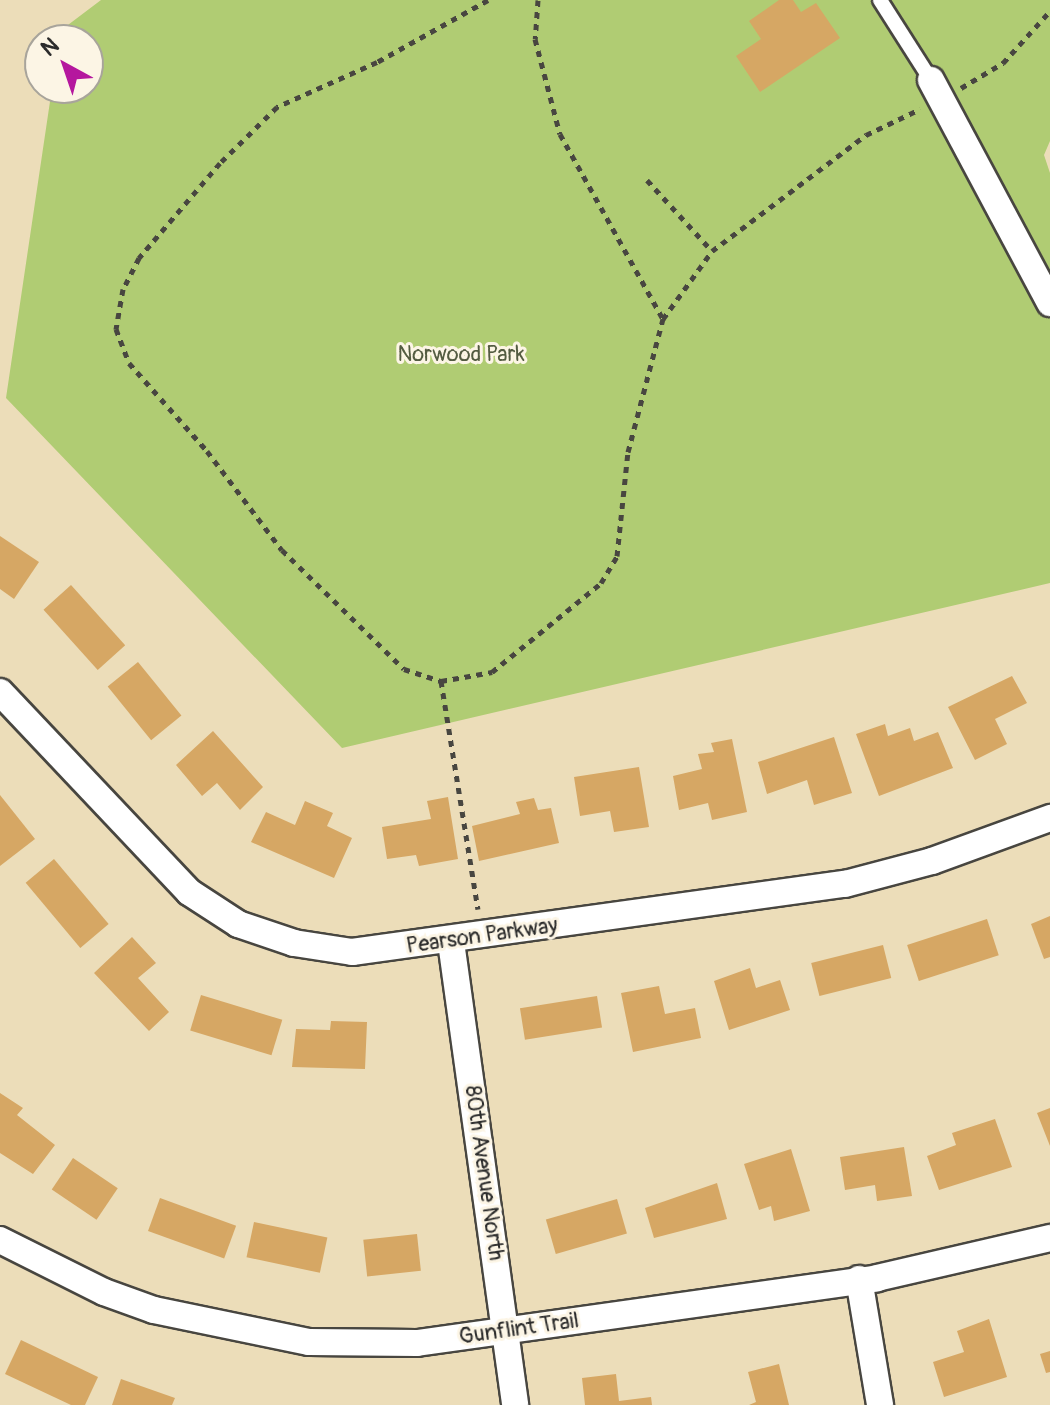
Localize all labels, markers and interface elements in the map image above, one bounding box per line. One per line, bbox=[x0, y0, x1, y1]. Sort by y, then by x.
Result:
north arrow bbox=[24, 24, 104, 104]
text: N bbox=[35, 32, 65, 63]
park label: Norwood Park bbox=[397, 342, 525, 368]
street label: Pearson Parkway bbox=[405, 912, 559, 960]
street label: 80th Avenue North bbox=[459, 1084, 509, 1262]
street label: Gunflint Trail bbox=[457, 1308, 581, 1350]

